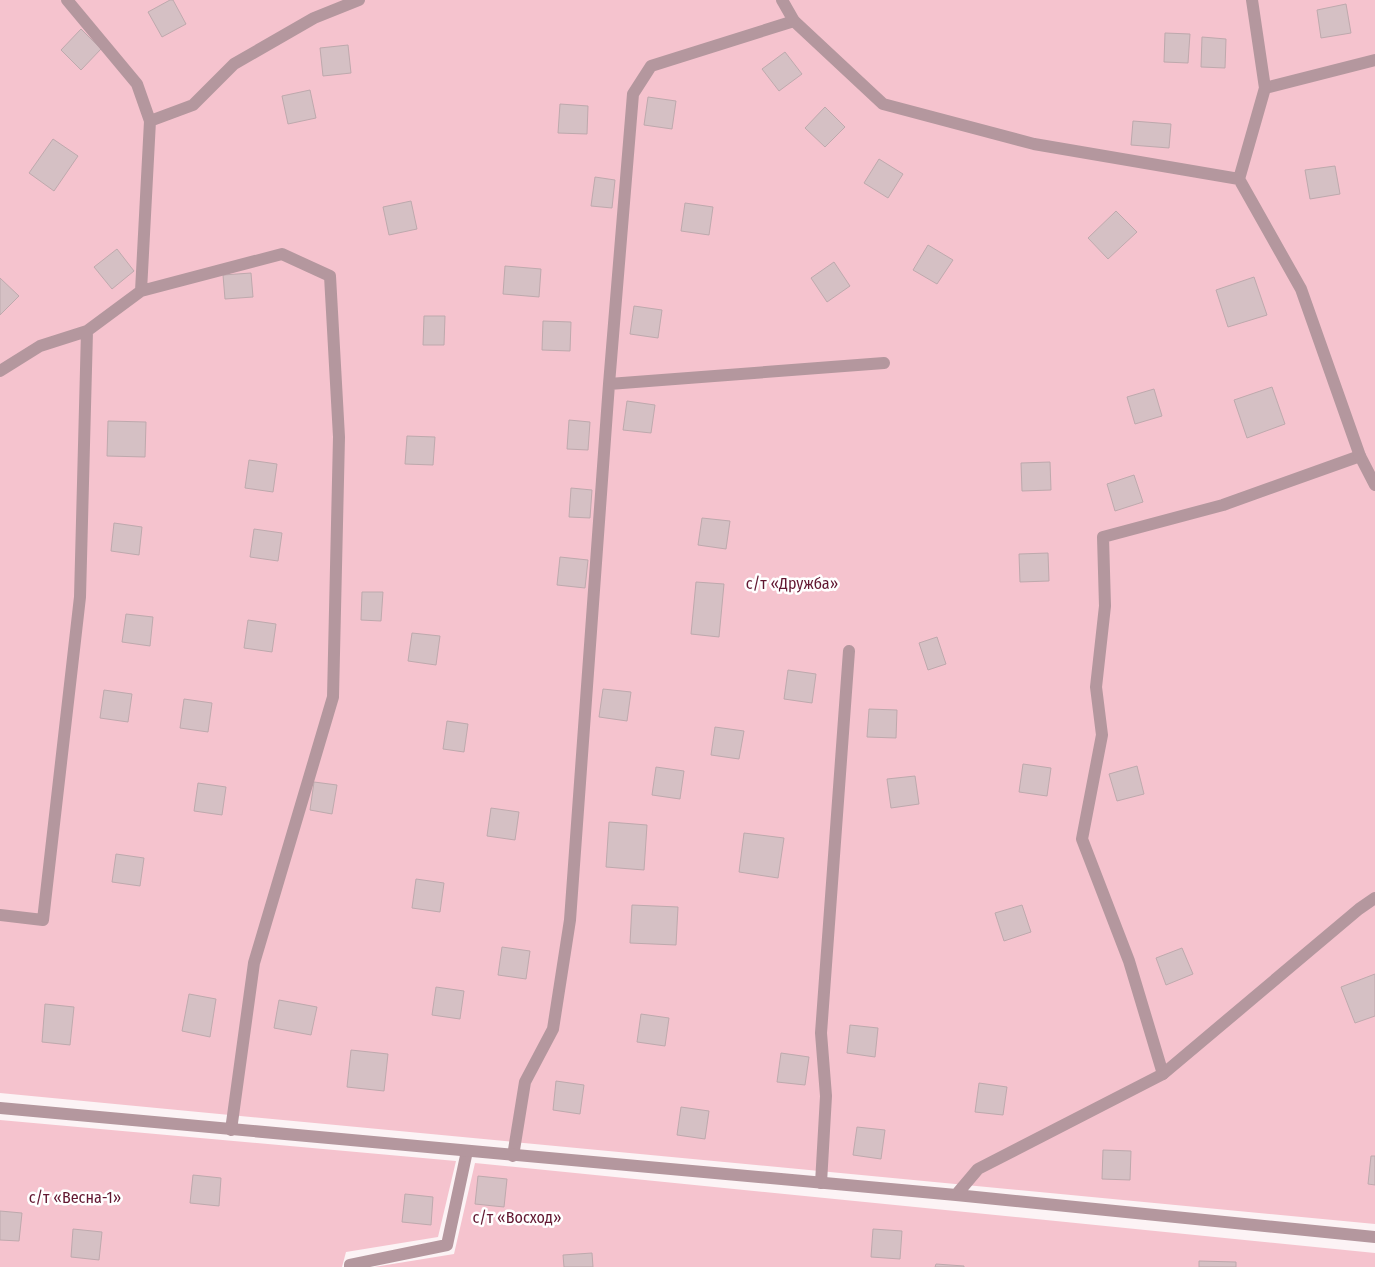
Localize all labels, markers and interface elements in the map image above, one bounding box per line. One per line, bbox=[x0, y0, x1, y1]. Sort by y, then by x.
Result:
park label: с/т «Дружба» bbox=[746, 574, 838, 593]
park label: с/т «Весна-1» bbox=[29, 1188, 121, 1207]
park label: с/т «Восход» bbox=[473, 1208, 561, 1227]

